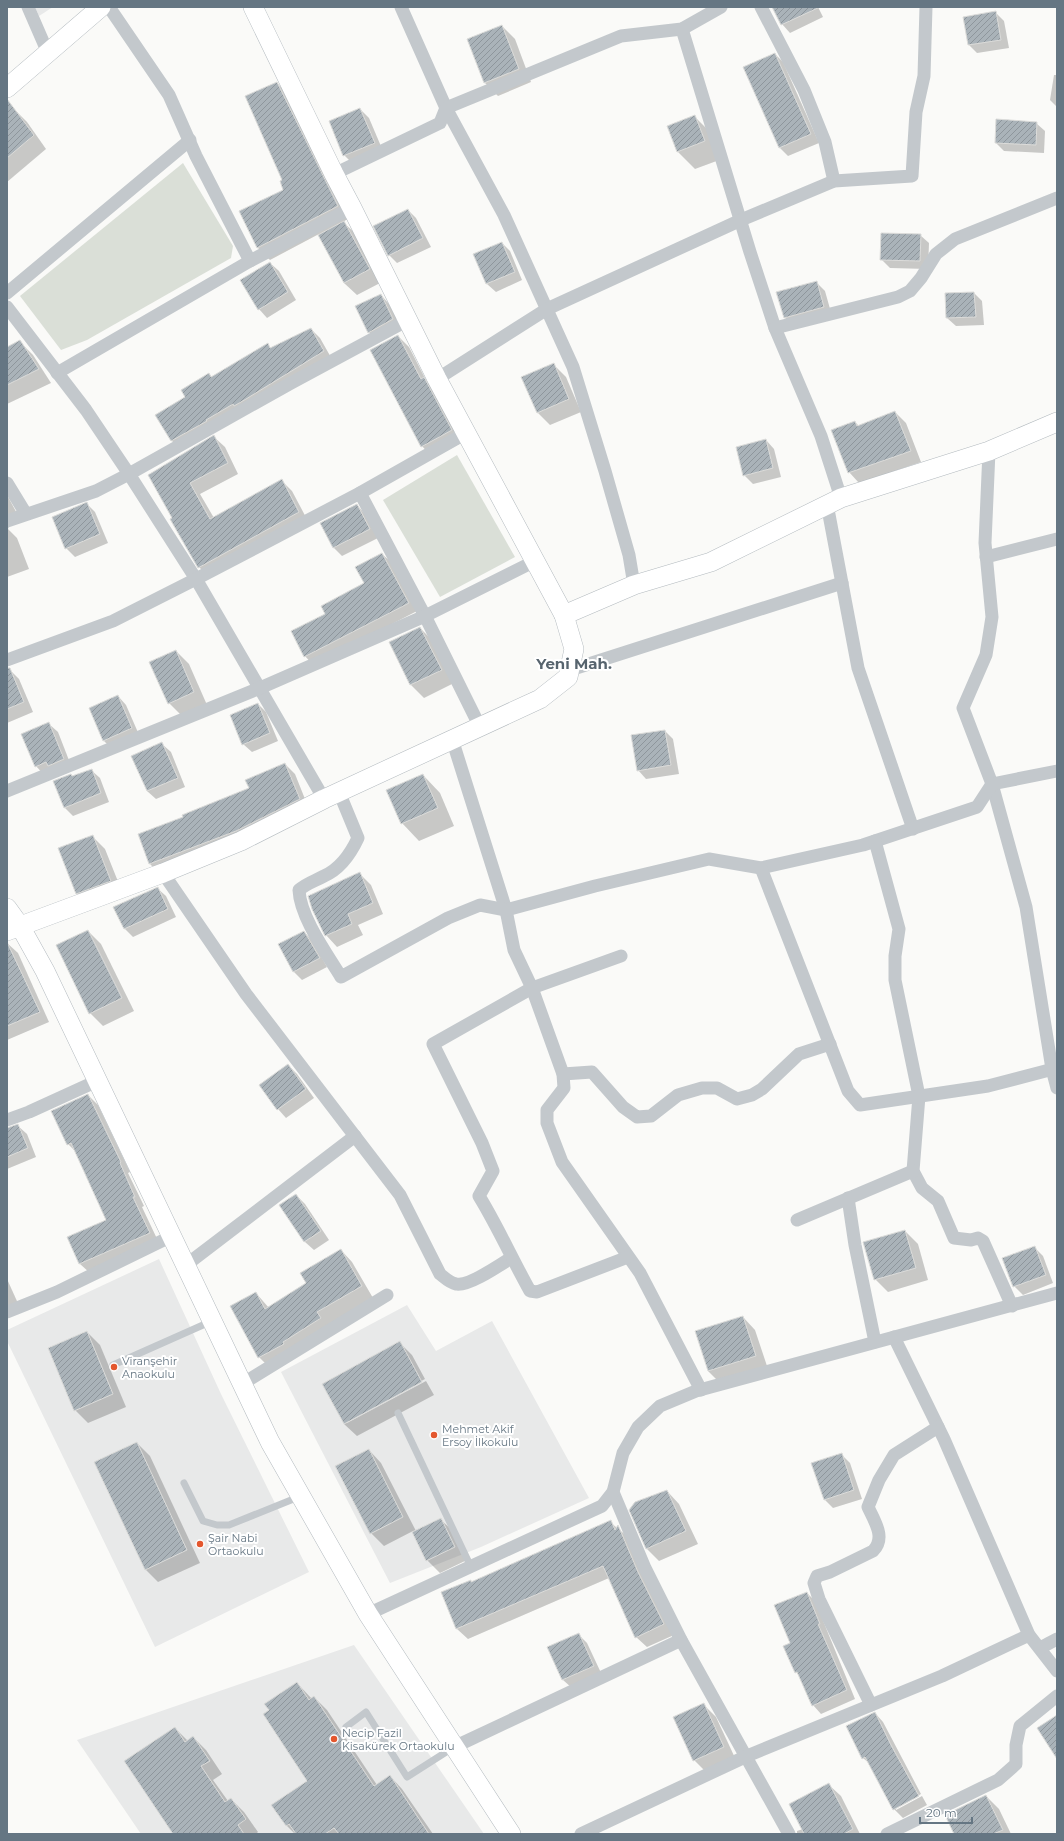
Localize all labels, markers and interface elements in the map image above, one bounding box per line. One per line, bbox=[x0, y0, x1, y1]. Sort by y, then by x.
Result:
district label: Yeni Mah. bbox=[535, 654, 612, 673]
place label: Viranşehir Anaokulu bbox=[122, 1354, 177, 1381]
marker: Viranşehir Anaokulu bbox=[109, 1362, 119, 1372]
place label: Mehmet Akif Ersoy İlkokulu bbox=[442, 1422, 518, 1449]
marker: Mehmet Akif Ersoy İlkokulu bbox=[429, 1430, 439, 1440]
place label: Şair Nabi Ortaokulu bbox=[208, 1531, 264, 1558]
marker: Şair Nabi Ortaokulu bbox=[195, 1539, 205, 1549]
place label: Necip Fazil Kisakürek Ortaokulu bbox=[342, 1726, 455, 1753]
marker: Necip Fazil Kisakürek Ortaokulu bbox=[329, 1734, 339, 1744]
scale bar bbox=[920, 1799, 972, 1825]
text: 20 m bbox=[926, 1805, 957, 1820]

